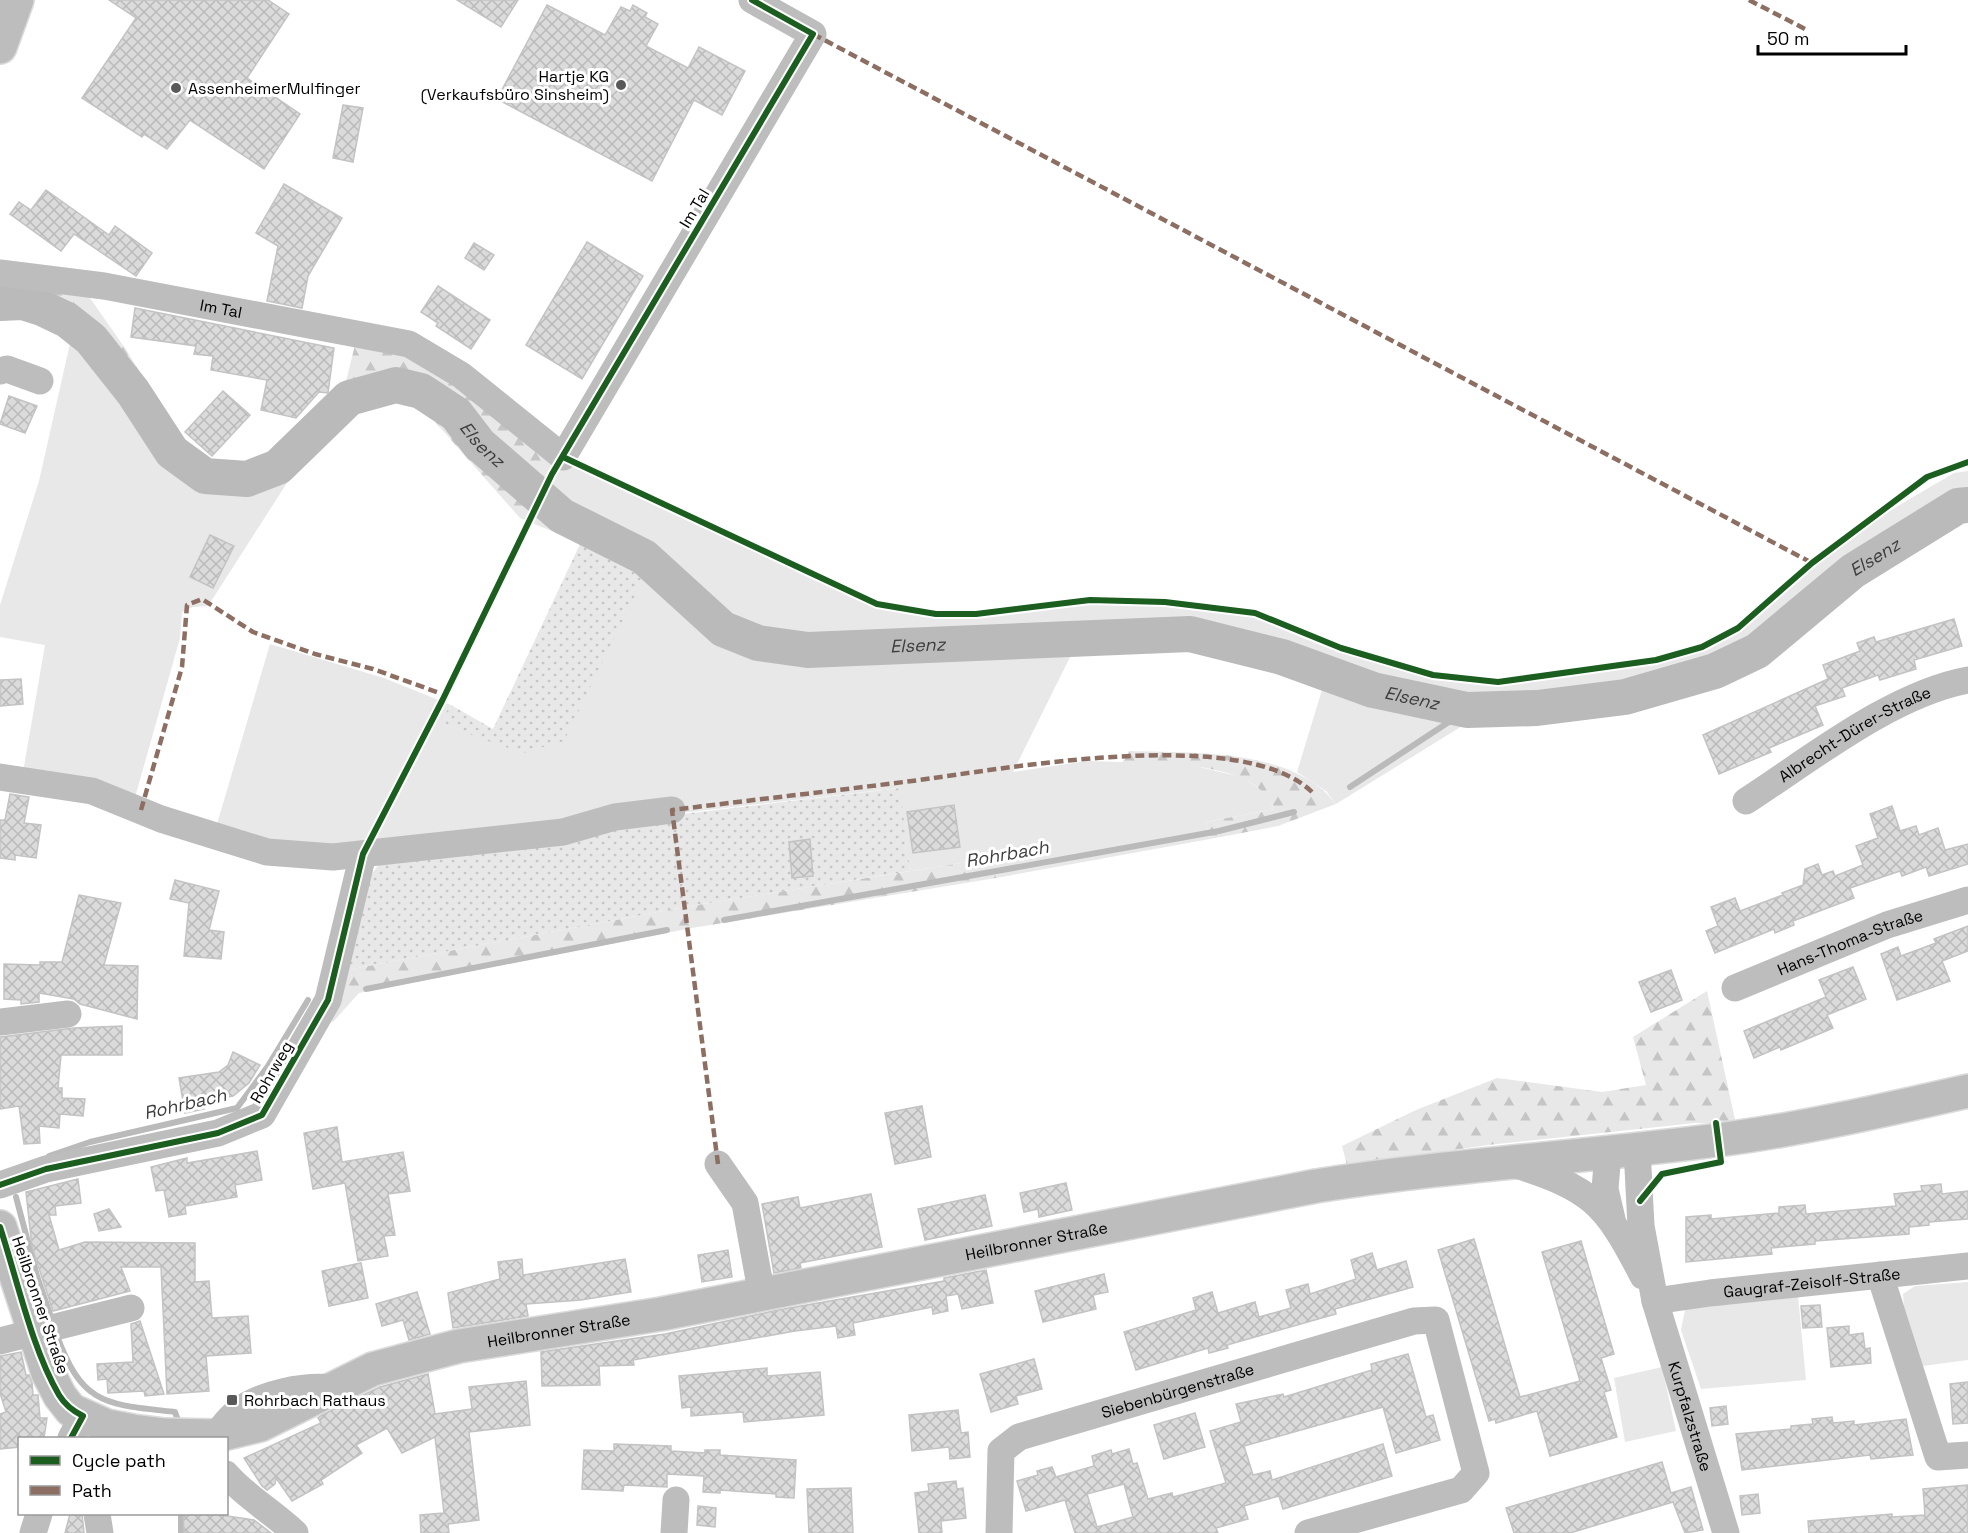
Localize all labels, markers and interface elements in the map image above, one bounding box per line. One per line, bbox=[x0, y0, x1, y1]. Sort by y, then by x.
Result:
scale bar bbox=[1758, 18, 1906, 56]
text: 50 m bbox=[1767, 27, 1809, 50]
place label: Hartje KG (Verkaufsbüro Sinsheim) bbox=[421, 66, 609, 105]
place label: AssenheimerMulfinger bbox=[188, 78, 360, 99]
marker: Hartje KG (Verkaufsbüro Sinsheim) bbox=[614, 78, 628, 92]
marker: AssenheimerMulfinger bbox=[169, 81, 183, 95]
street label: Im Tal bbox=[674, 185, 714, 232]
street label: Im Tal bbox=[198, 294, 244, 323]
water label: Elsenz bbox=[455, 417, 511, 473]
water label: Elsenz bbox=[1845, 532, 1905, 581]
water label: Elsenz bbox=[889, 632, 947, 658]
water label: Elsenz bbox=[1382, 681, 1443, 715]
street label: Albrecht-Dürer-Straße bbox=[1775, 682, 1934, 787]
water label: Rohrbach bbox=[964, 835, 1051, 872]
street label: Hans-Thoma-Straße bbox=[1774, 905, 1925, 980]
street label: Rohrweg bbox=[245, 1037, 298, 1107]
water label: Rohrbach bbox=[141, 1083, 229, 1124]
street label: Heilbronner Straße bbox=[963, 1217, 1109, 1265]
street label: Heilbronner Straße bbox=[7, 1233, 74, 1377]
street label: Gaugraf-Zeisolf-Straße bbox=[1722, 1263, 1902, 1303]
street label: Heilbronner Straße bbox=[486, 1309, 632, 1352]
street label: Siebenbürgenstraße bbox=[1099, 1359, 1257, 1423]
street label: Kurpfalzstraße bbox=[1663, 1359, 1717, 1474]
place label: Rohrbach Rathaus bbox=[244, 1390, 386, 1411]
marker: Rohrbach Rathaus bbox=[225, 1393, 239, 1407]
legend bbox=[18, 1437, 228, 1515]
text: Cycle path bbox=[72, 1449, 166, 1472]
text: Path bbox=[72, 1479, 112, 1502]

